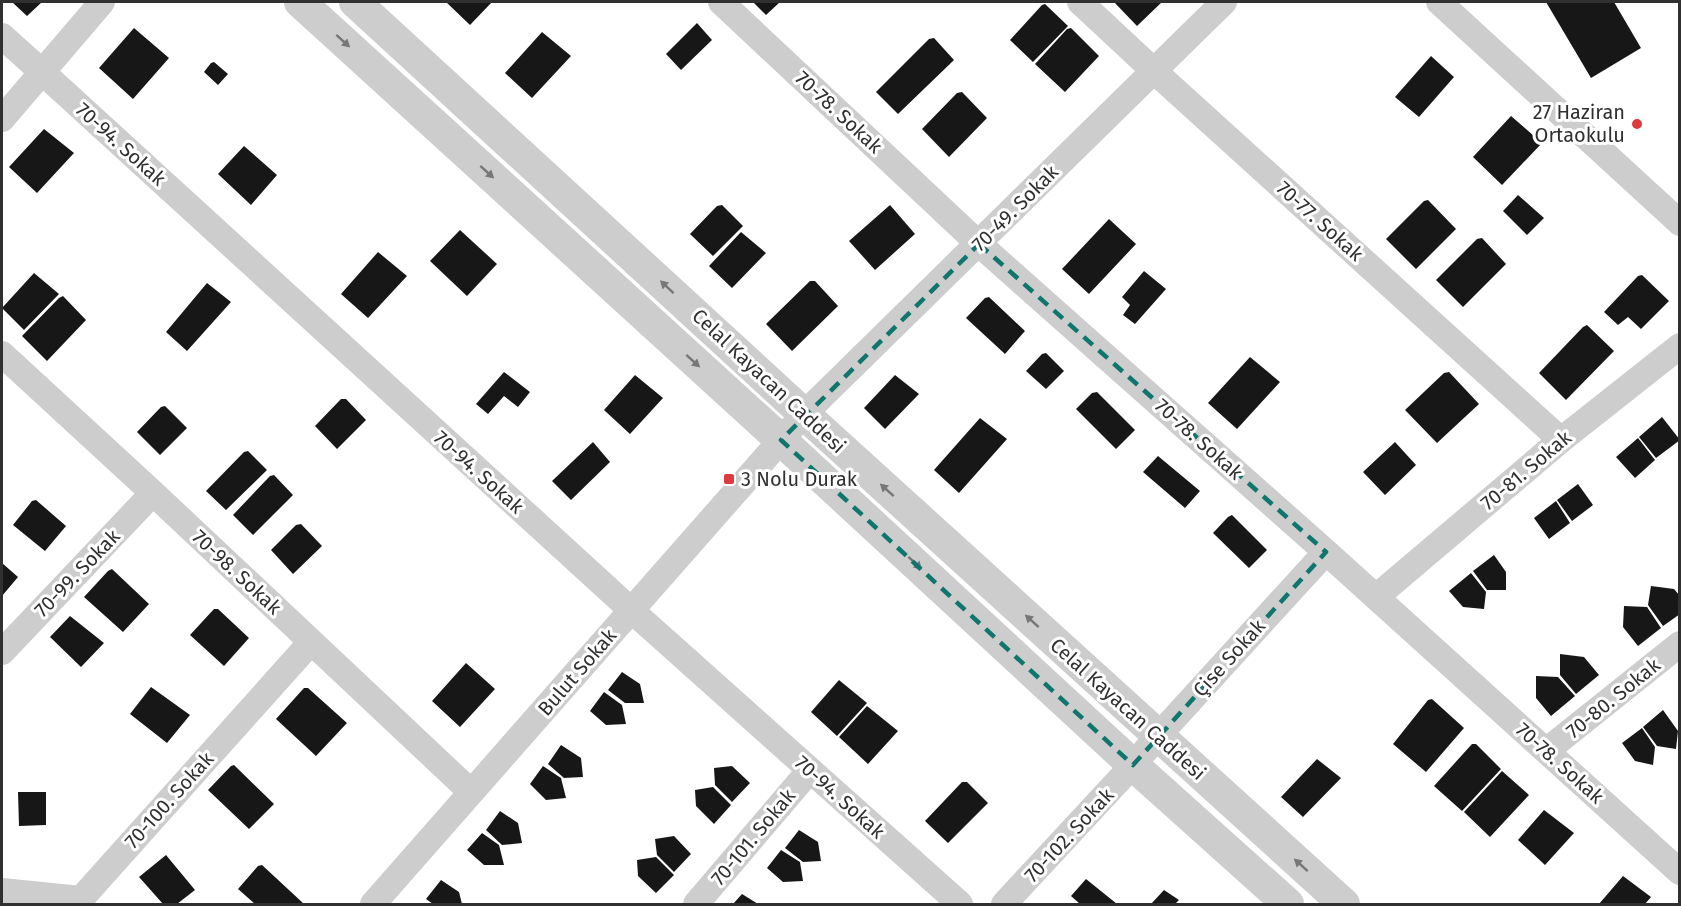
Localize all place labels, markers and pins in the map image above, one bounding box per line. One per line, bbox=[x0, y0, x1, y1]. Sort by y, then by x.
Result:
place label: 27 Haziran Ortaokulu bbox=[1533, 100, 1625, 147]
marker: 27 Haziran Ortaokulu bbox=[1630, 117, 1644, 131]
place label: 3 Nolu Durak bbox=[741, 467, 858, 491]
marker: 3 Nolu Durak bbox=[722, 472, 736, 486]

